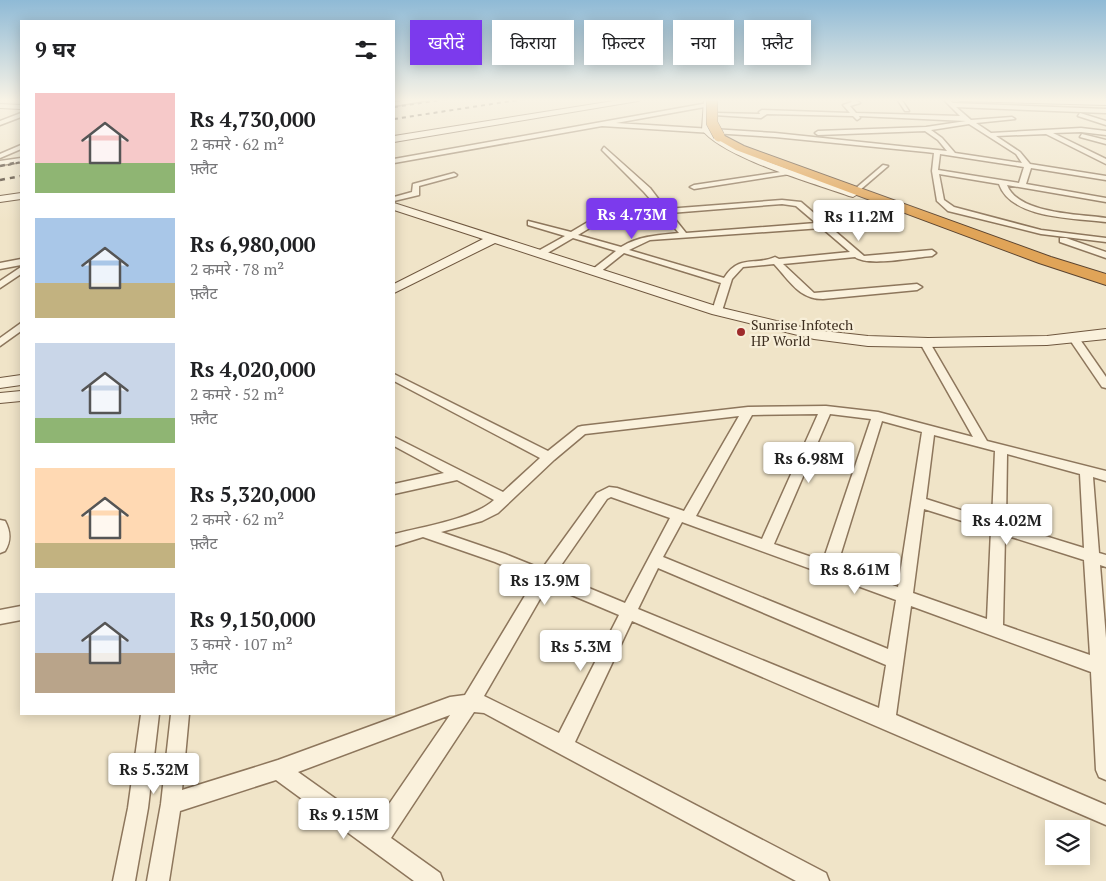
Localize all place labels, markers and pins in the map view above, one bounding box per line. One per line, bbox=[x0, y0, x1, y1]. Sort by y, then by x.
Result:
pin: Rs 4.73M bbox=[580, 198, 684, 240]
pin: Rs 11.2M bbox=[807, 200, 911, 242]
place label: Sunrise Infotech HP World bbox=[751, 315, 853, 350]
marker: Sunrise Infotech HP World bbox=[735, 326, 747, 338]
pin: Rs 6.98M bbox=[757, 442, 861, 484]
pin: Rs 4.02M bbox=[955, 504, 1059, 546]
pin: Rs 8.61M bbox=[803, 552, 907, 595]
pin: Rs 13.9M bbox=[493, 564, 597, 606]
pin: Rs 5.3M bbox=[535, 630, 627, 672]
pin: Rs 5.32M bbox=[102, 752, 206, 795]
pin: Rs 9.15M bbox=[292, 798, 396, 840]

